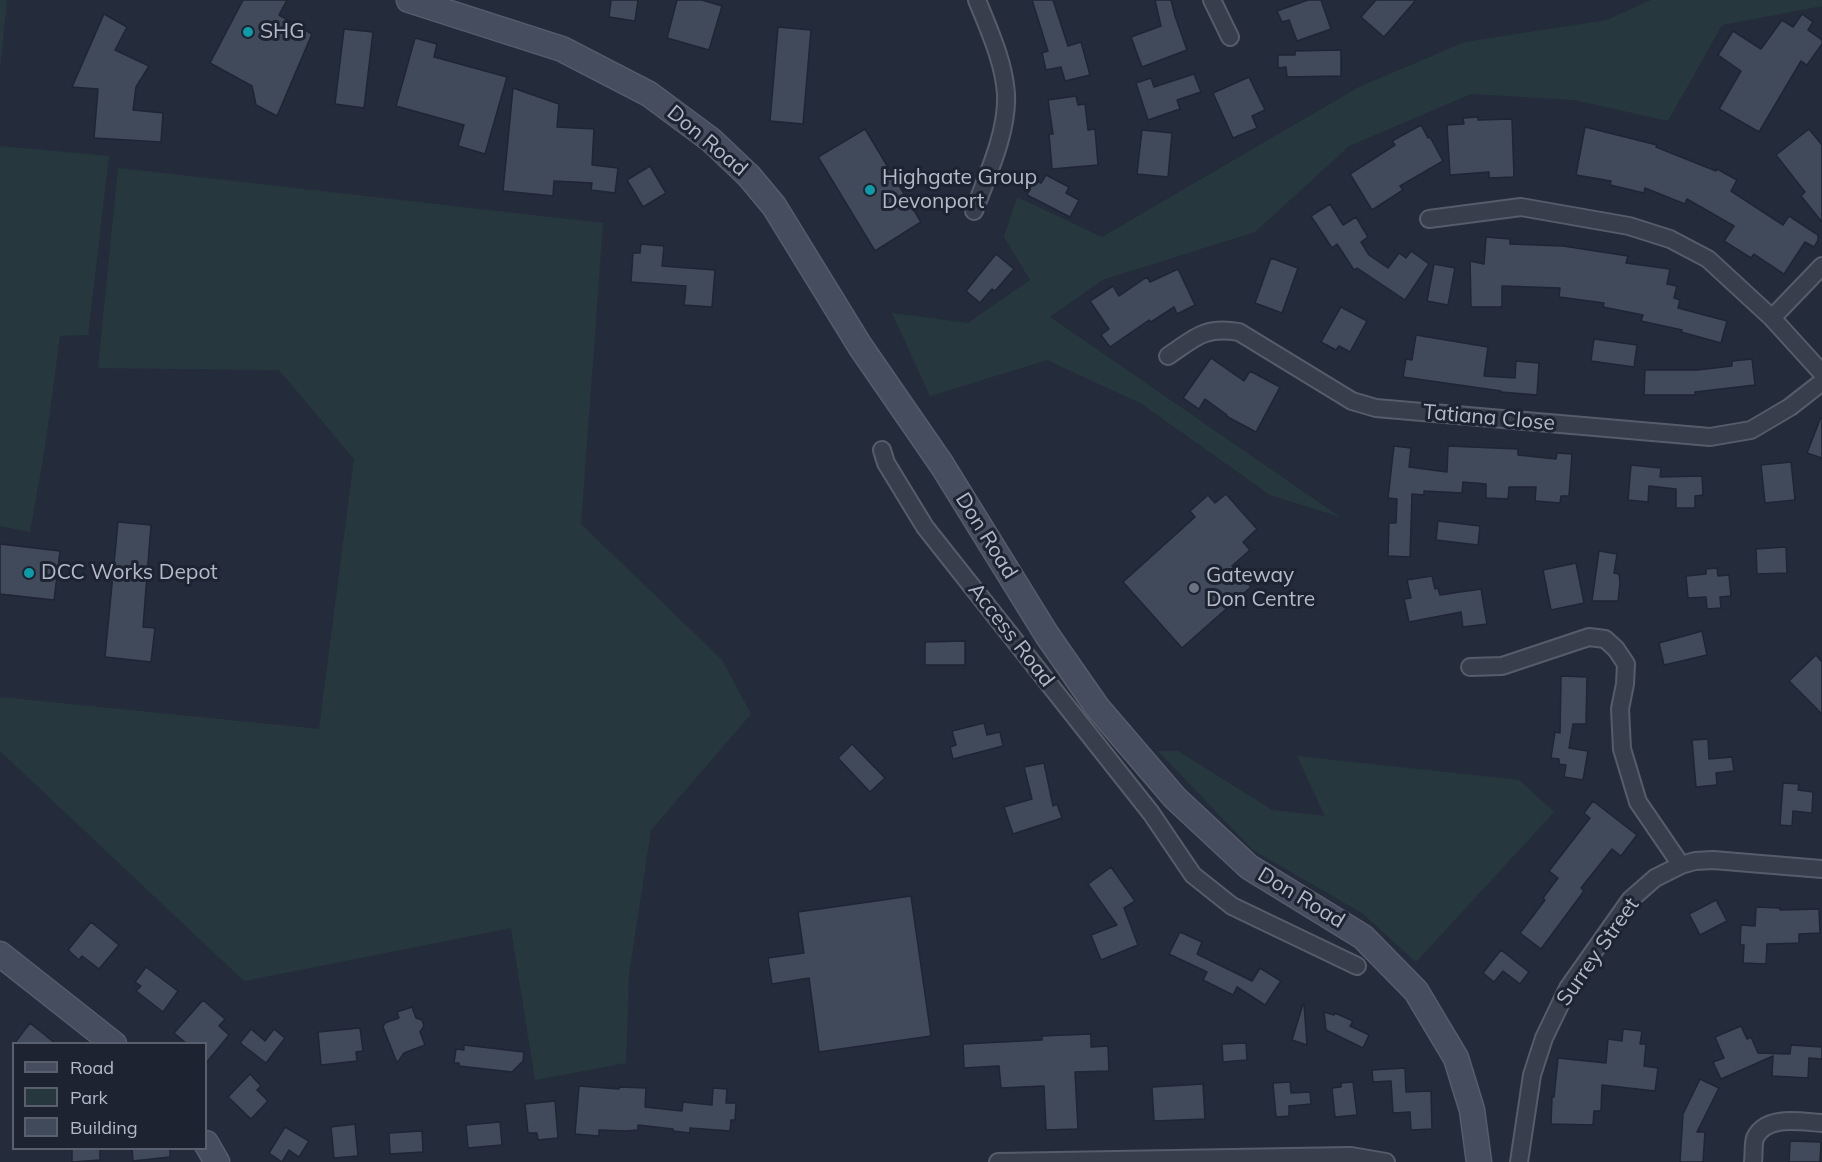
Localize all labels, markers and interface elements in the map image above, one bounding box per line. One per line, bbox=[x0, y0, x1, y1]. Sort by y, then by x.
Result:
place label: SHG bbox=[260, 19, 305, 45]
marker: SHG bbox=[241, 25, 255, 39]
street label: Don Road bbox=[662, 100, 752, 182]
place label: Highgate Group Devonport bbox=[882, 165, 1037, 215]
marker: Highgate Group Devonport bbox=[863, 183, 877, 197]
street label: Tatiana Close bbox=[1422, 400, 1556, 436]
street label: Don Road bbox=[950, 488, 1022, 584]
place label: DCC Works Depot bbox=[41, 560, 218, 586]
place label: Gateway Don Centre bbox=[1206, 563, 1315, 613]
marker: DCC Works Depot bbox=[22, 566, 36, 580]
street label: Access Road bbox=[963, 578, 1059, 692]
marker: Gateway Don Centre bbox=[1187, 581, 1201, 595]
street label: Don Road bbox=[1253, 862, 1349, 934]
street label: Surrey Street bbox=[1551, 893, 1645, 1011]
legend bbox=[12, 1042, 207, 1150]
text: Road bbox=[70, 1056, 114, 1079]
text: Park bbox=[70, 1086, 108, 1109]
text: Building bbox=[70, 1116, 138, 1139]

